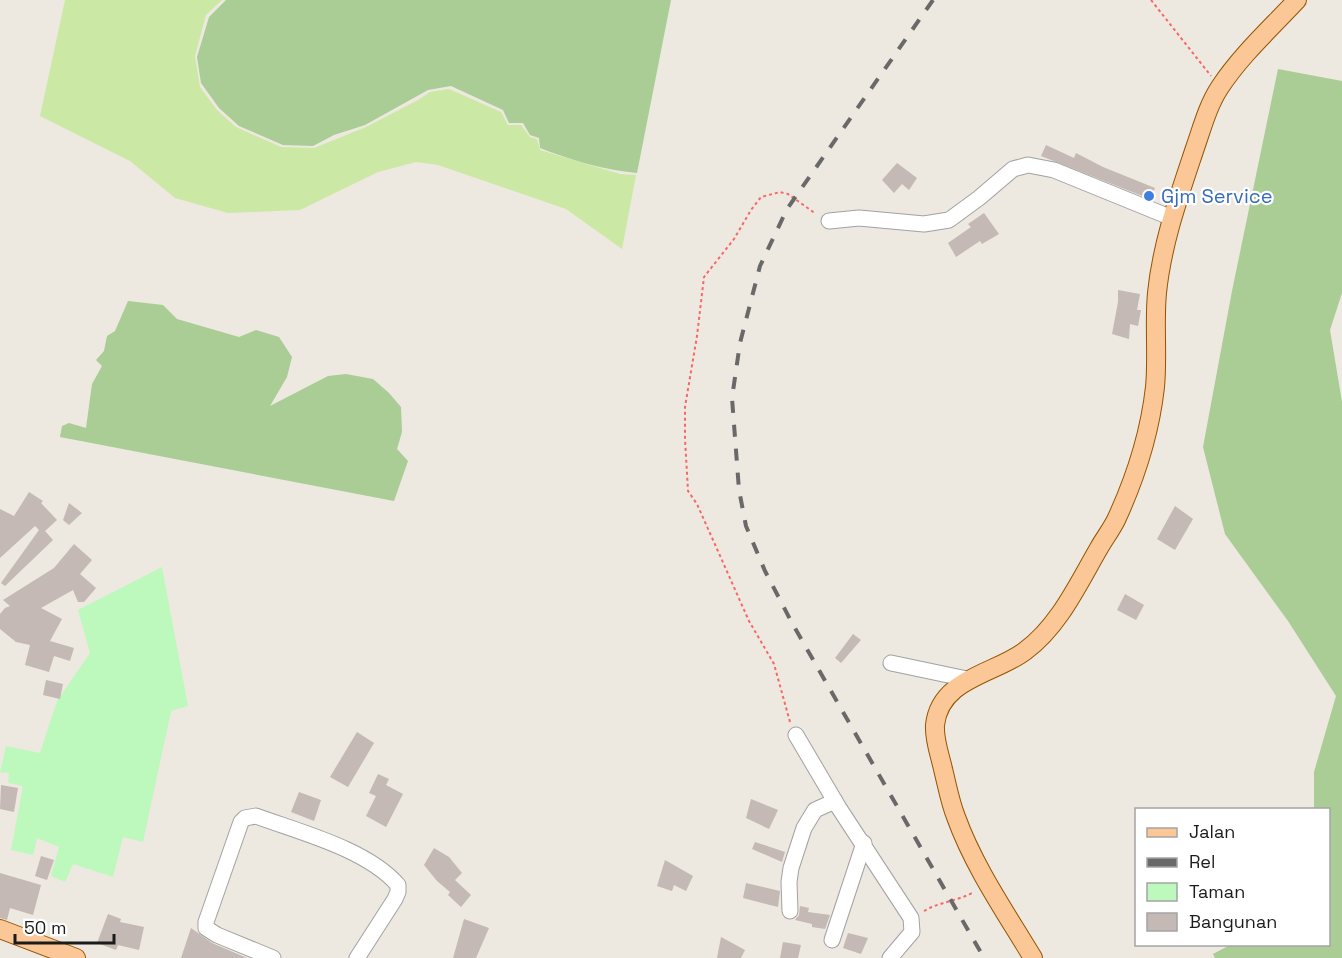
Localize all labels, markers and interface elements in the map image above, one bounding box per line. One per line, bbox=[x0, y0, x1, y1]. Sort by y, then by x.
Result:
place label: Gjm Service bbox=[1161, 183, 1273, 209]
marker: Gjm Service bbox=[1142, 189, 1156, 203]
legend bbox=[1135, 808, 1330, 946]
text: Jalan bbox=[1189, 820, 1235, 843]
text: Rel bbox=[1189, 850, 1215, 873]
text: Taman bbox=[1189, 880, 1245, 903]
scale bar bbox=[15, 907, 114, 945]
text: Bangunan bbox=[1189, 910, 1277, 933]
text: 50 m bbox=[24, 916, 66, 939]

